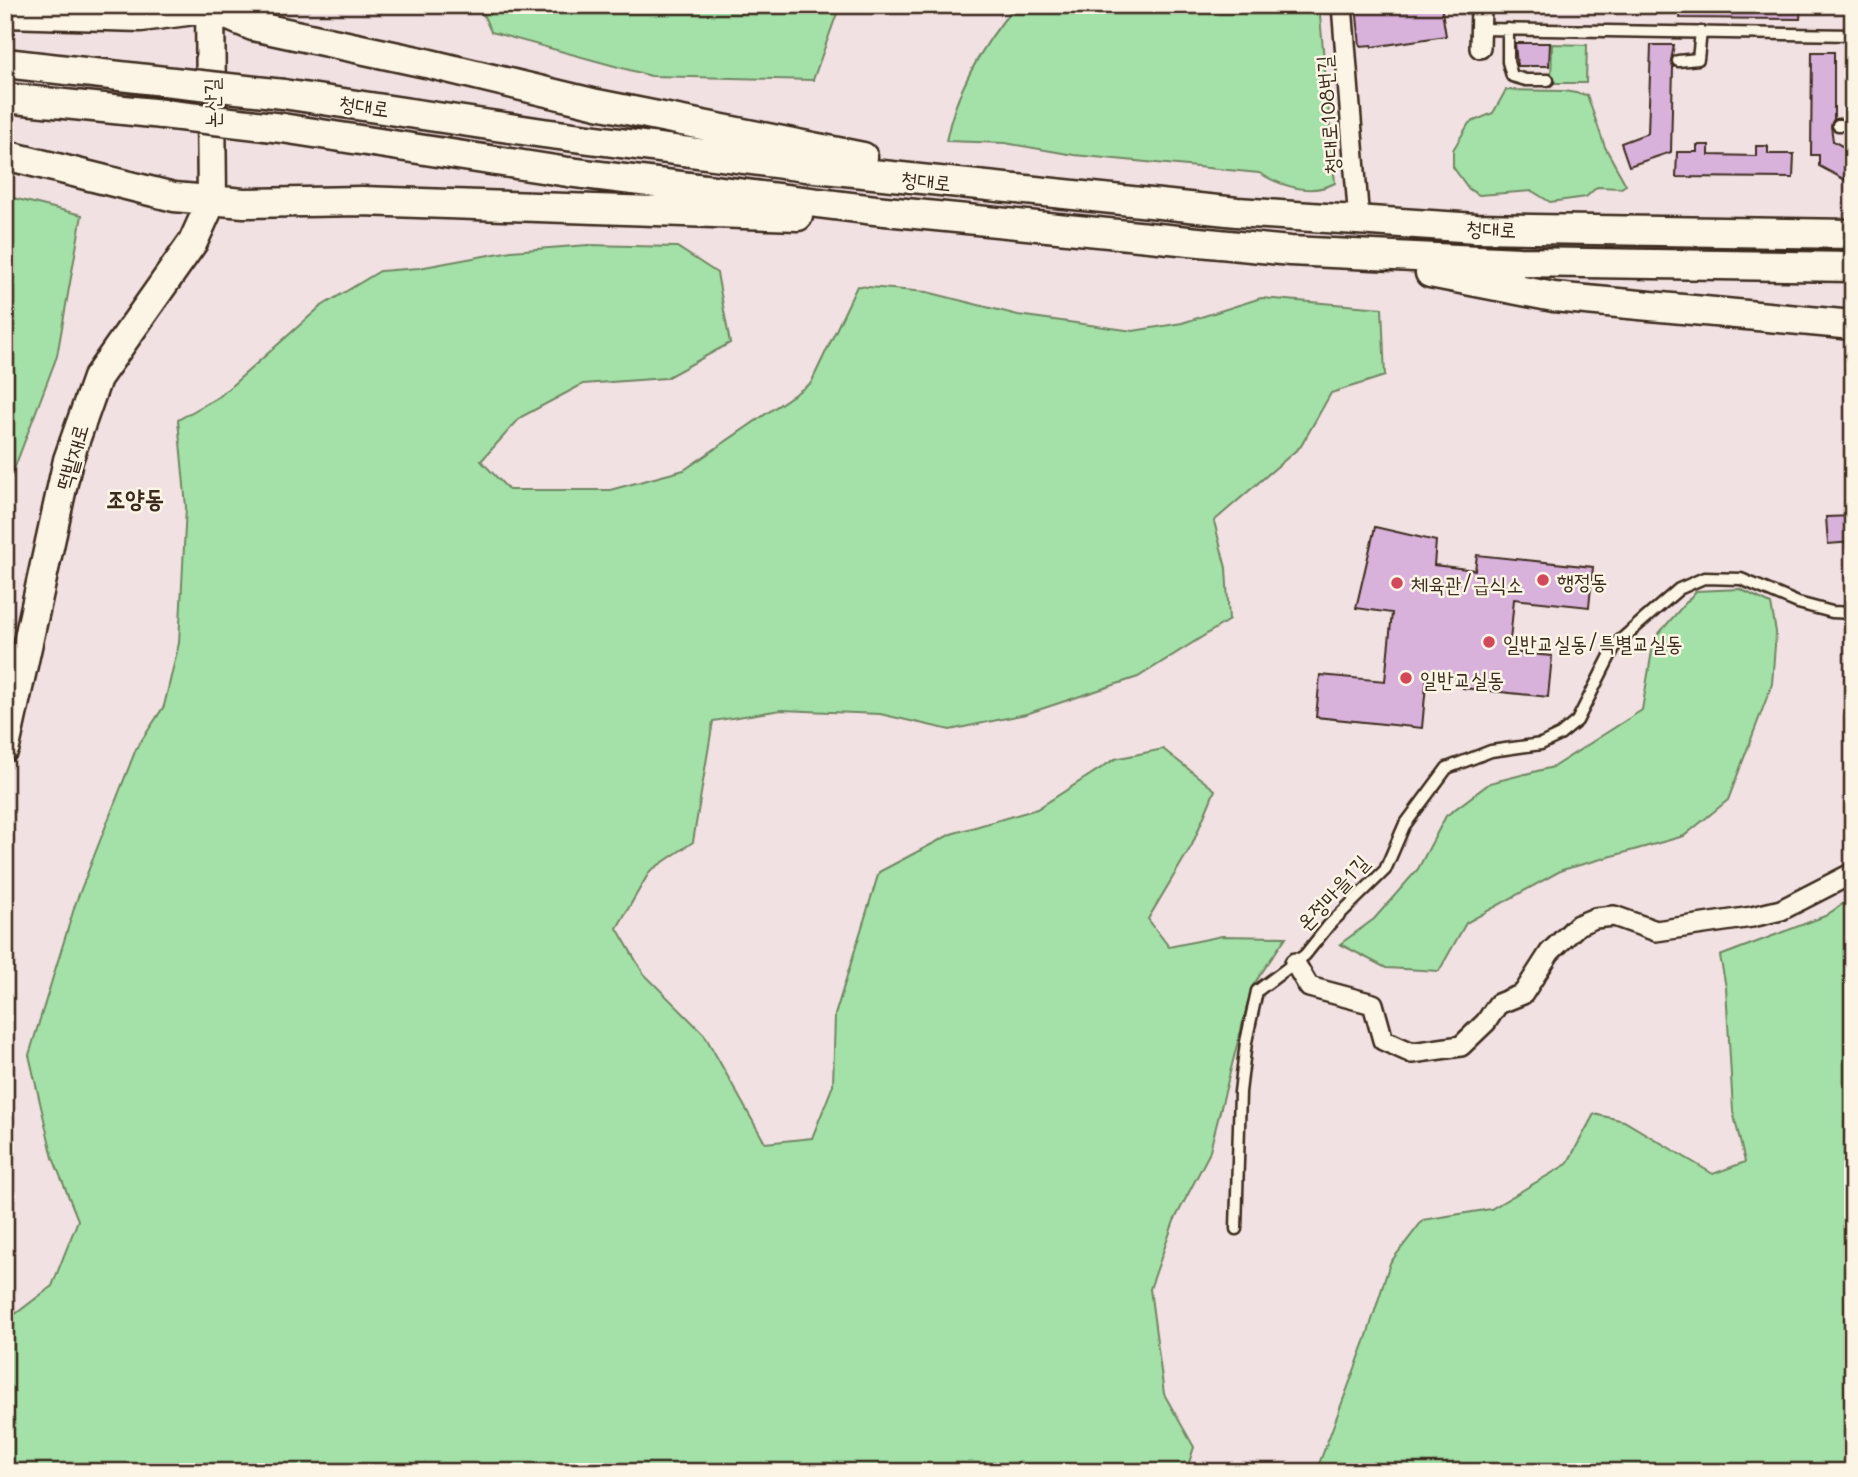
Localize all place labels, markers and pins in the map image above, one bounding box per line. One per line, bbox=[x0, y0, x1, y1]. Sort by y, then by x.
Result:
place label: 행정동 bbox=[1557, 567, 1608, 594]
place label: 체육관/급식소 bbox=[1411, 570, 1523, 597]
marker: 행정동 bbox=[1535, 572, 1551, 588]
marker: 체육관/급식소 bbox=[1389, 575, 1405, 591]
place label: 일반교실동/특별교실동 bbox=[1503, 629, 1683, 656]
marker: 일반교실동/특별교실동 bbox=[1481, 634, 1497, 650]
place label: 일반교실동 bbox=[1420, 665, 1505, 692]
marker: 일반교실동 bbox=[1398, 670, 1414, 686]

